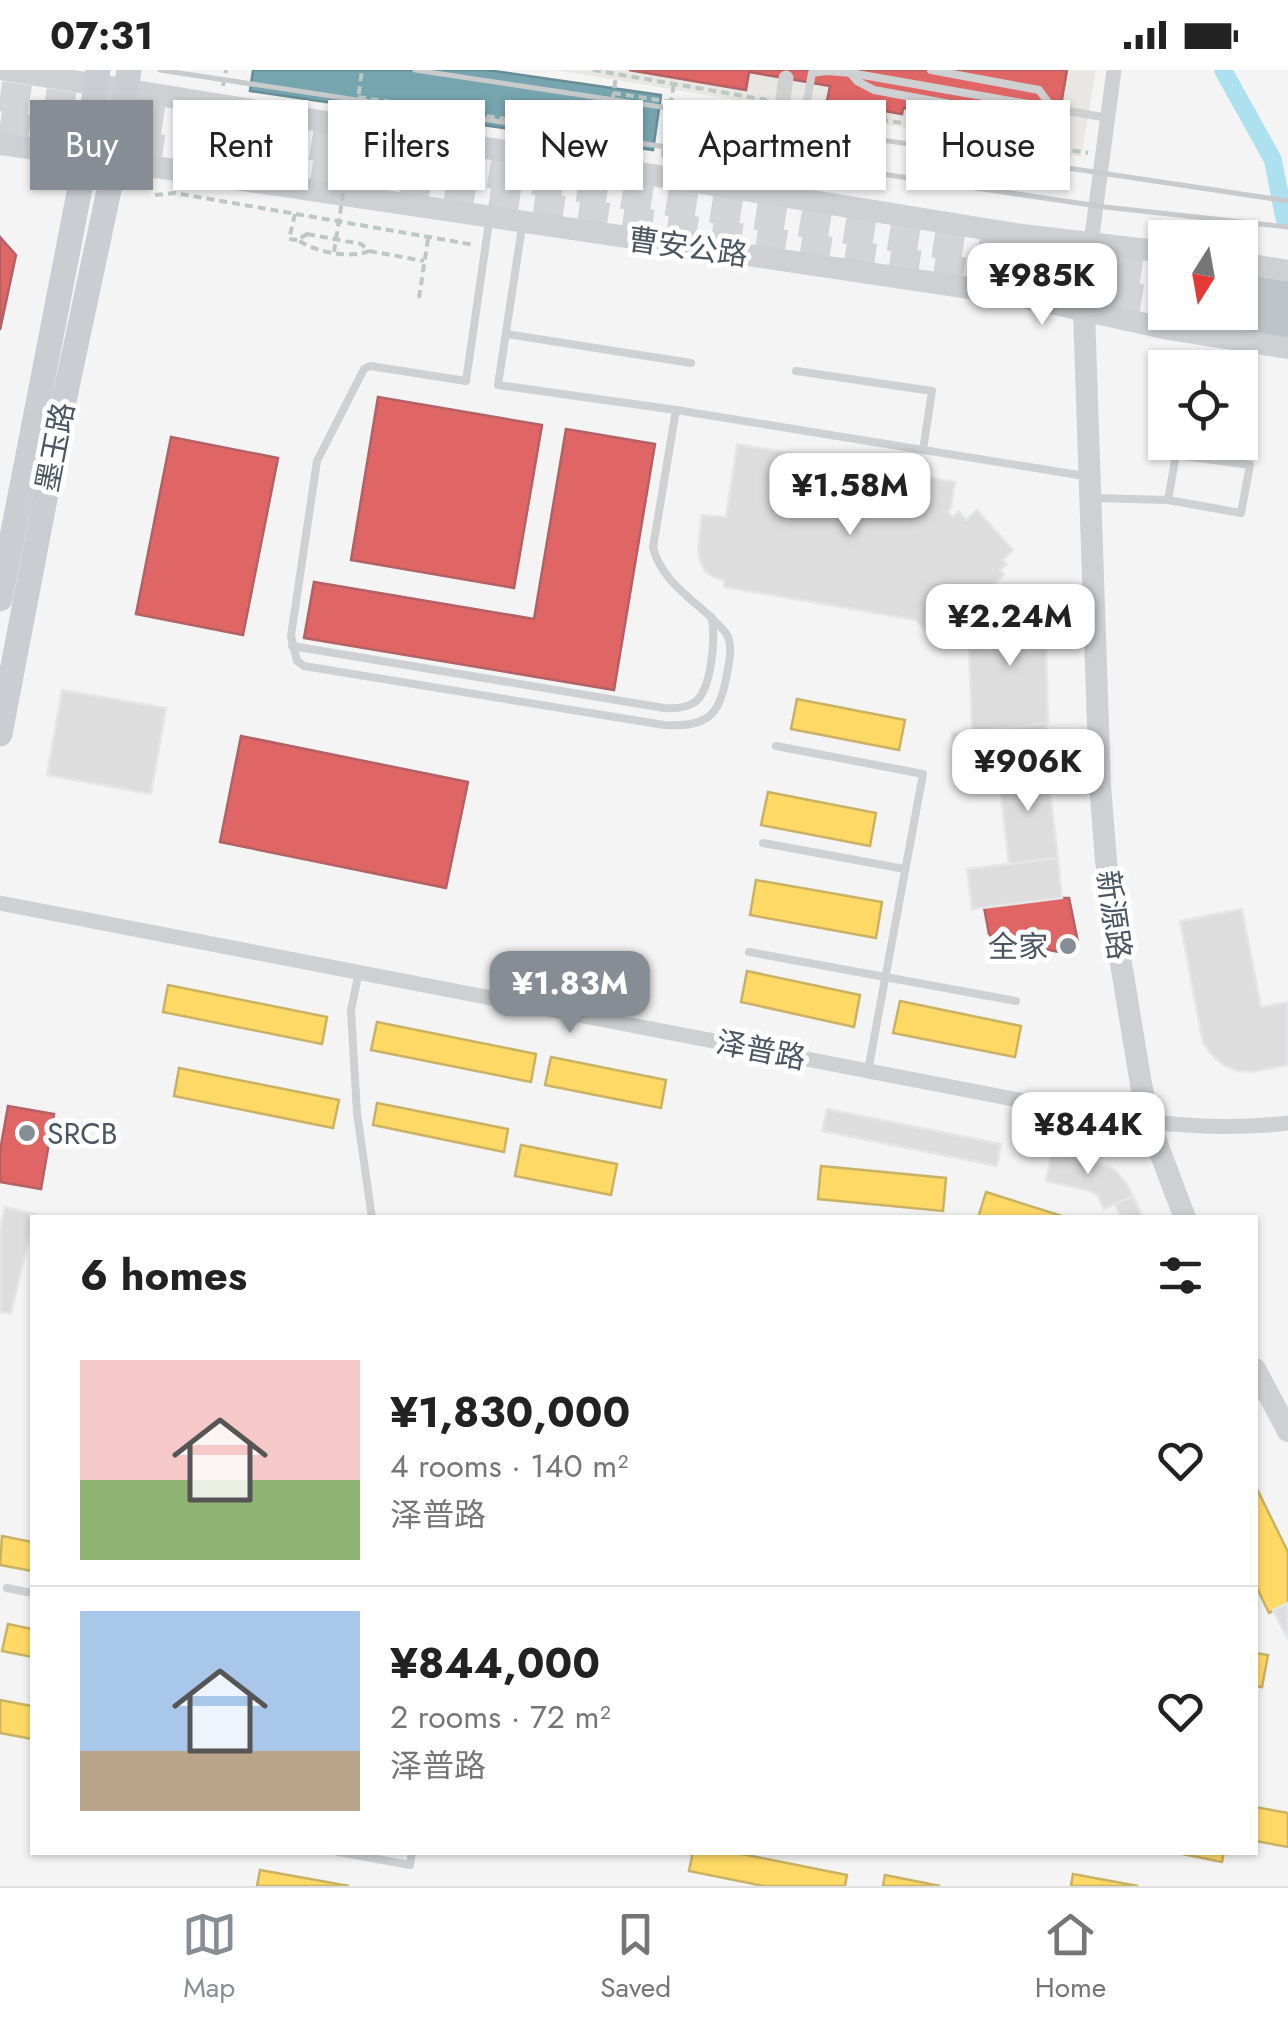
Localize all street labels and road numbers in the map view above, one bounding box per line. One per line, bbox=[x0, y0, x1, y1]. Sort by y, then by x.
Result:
street label: 曹安公路 bbox=[626, 217, 750, 277]
street label: 墨玉路 bbox=[25, 399, 85, 495]
street label: 新源路 bbox=[1086, 867, 1142, 963]
street label: 泽普路 bbox=[713, 1020, 809, 1080]

